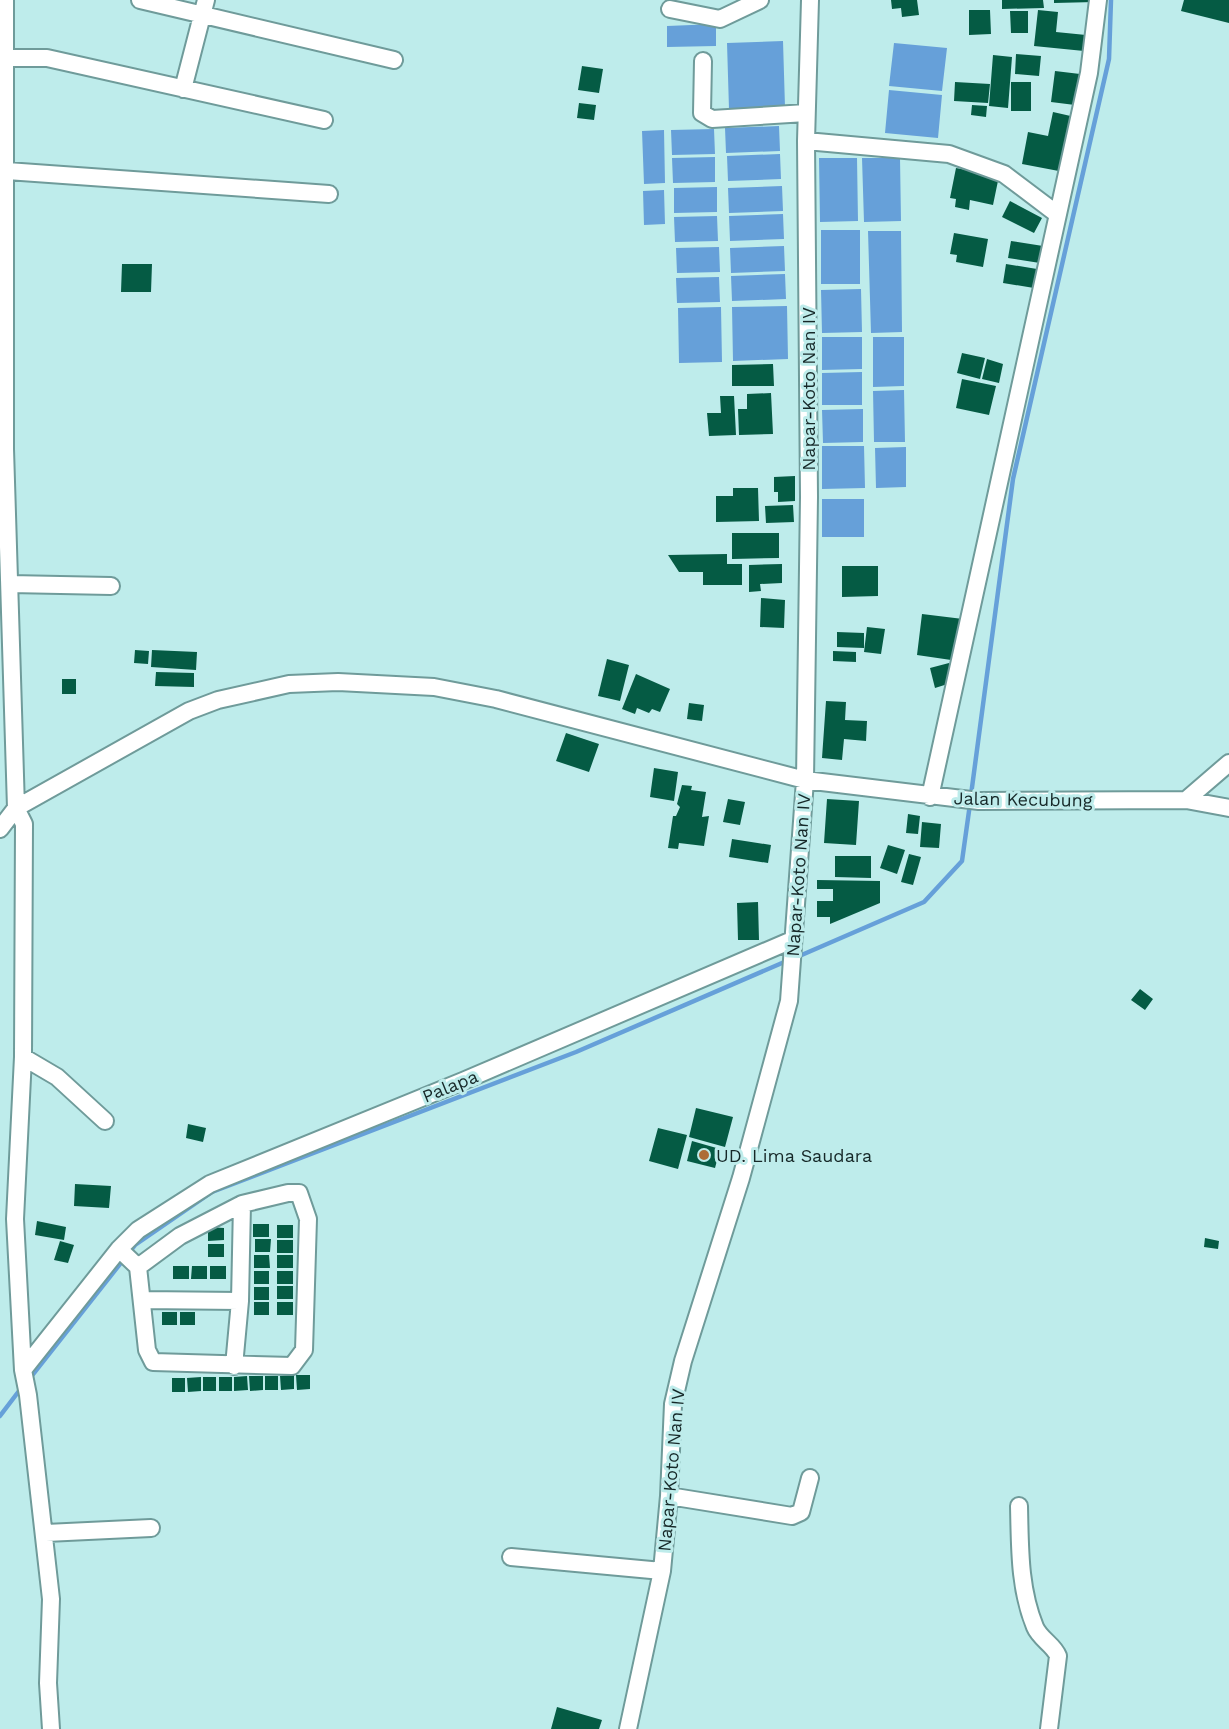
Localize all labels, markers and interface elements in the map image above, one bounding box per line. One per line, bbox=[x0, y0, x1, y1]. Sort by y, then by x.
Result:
street label: Napar-Koto Nan IV bbox=[798, 307, 819, 471]
street label: Jalan Kecubung bbox=[953, 787, 1093, 811]
street label: Napar-Koto Nan IV bbox=[782, 792, 814, 957]
street label: Palapa bbox=[419, 1065, 481, 1107]
place label: UD. Lima Saudara bbox=[716, 1145, 872, 1166]
marker: UD. Lima Saudara bbox=[697, 1148, 711, 1162]
street label: Napar-Koto Nan IV bbox=[653, 1387, 689, 1552]

